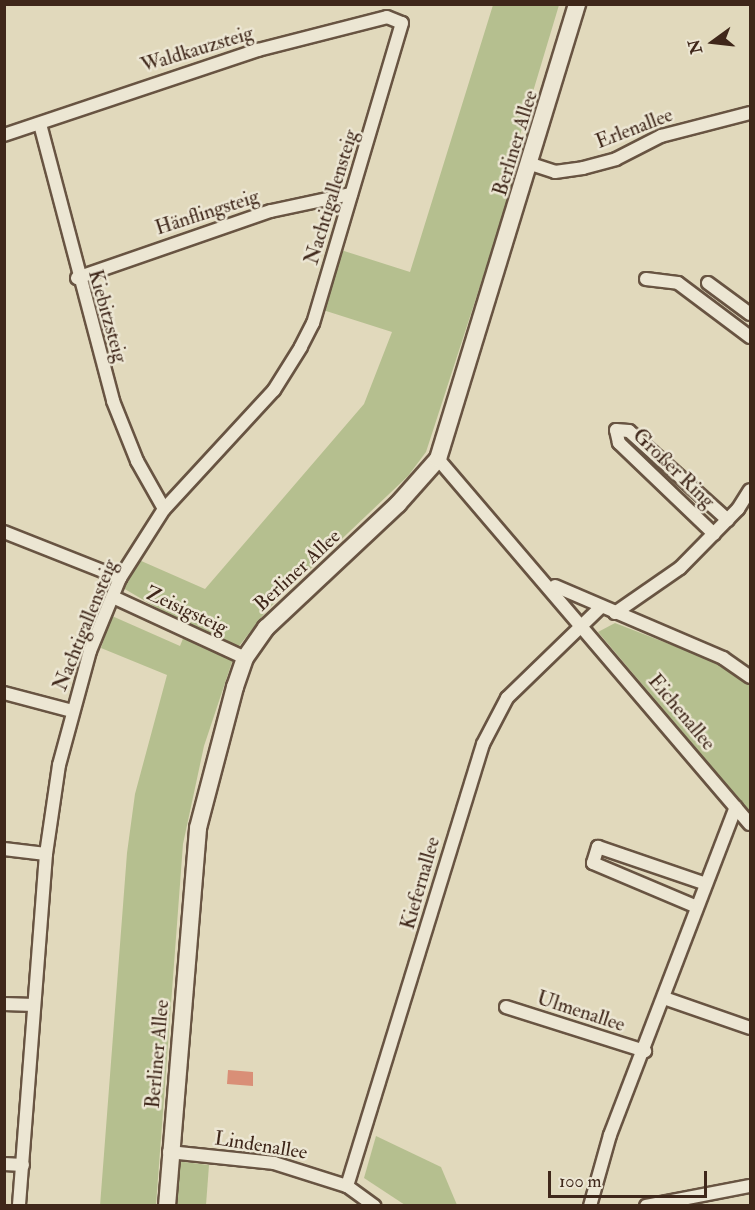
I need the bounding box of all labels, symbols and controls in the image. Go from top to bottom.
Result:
north arrow [683,12,743,72]
street label: Waldkauzsteig [138,21,256,77]
text: N [684,37,707,56]
street label: Berliner Allee [488,87,542,199]
street label: Erlenallee [592,102,676,154]
street label: Nachtigallensteig [299,127,363,267]
street label: Hänflingsteig [152,184,262,240]
street label: Kiebitzsteig [83,267,133,365]
street label: Großer Ring [628,423,720,513]
street label: Berliner Allee [249,524,345,616]
street label: Nachtigallensteig [48,556,122,694]
street label: Zeisigsteig [142,581,232,639]
street label: Eichenallee [643,669,721,755]
street label: Kiefernallee [395,834,445,932]
street label: Ulmenallee [534,986,628,1036]
street label: Berliner Allee [140,999,174,1109]
street label: Lindenallee [213,1126,309,1164]
scale bar [551,1159,710,1197]
text: 100 m [559,1170,602,1193]

